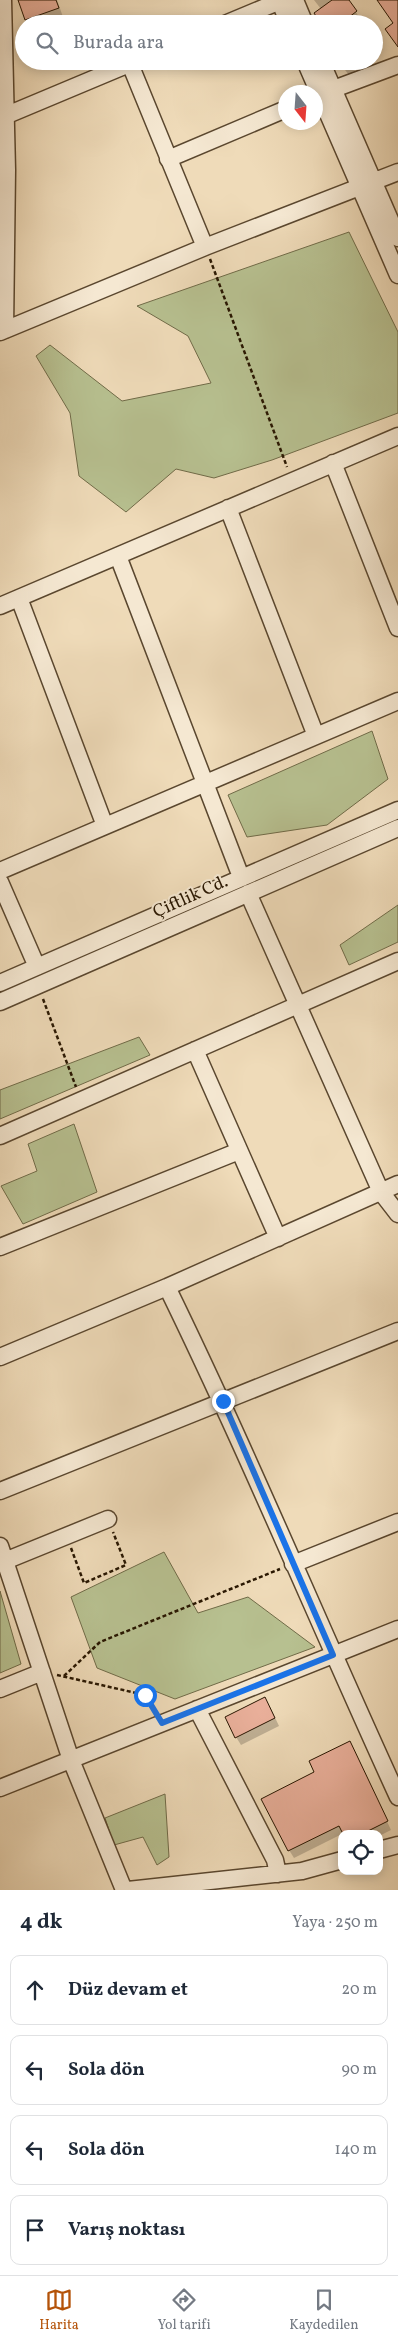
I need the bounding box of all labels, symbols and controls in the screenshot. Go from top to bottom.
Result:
search box [15,15,383,70]
icon: search [33,29,61,57]
text: Burada ara [73,30,164,56]
north arrow [278,85,323,130]
street label: Çiftlik Cd. [149,870,232,925]
route end [212,1390,235,1413]
route start [134,1684,157,1707]
map controls [338,1830,383,1875]
button: locate [338,1830,383,1875]
text: 4 dk [20,1908,62,1937]
text: Yaya · 250 m [292,1912,378,1934]
icon: ahead [21,1976,49,2004]
text: Düz devam et [68,1977,188,2003]
text: 20 m [342,1979,377,2001]
icon: left [21,2056,49,2084]
text: Sola dön [68,2057,145,2083]
text: 90 m [341,2059,377,2081]
icon: left [21,2136,49,2164]
text: Sola dön [68,2137,145,2163]
text: 140 m [335,2139,377,2161]
icon: arrive [21,2216,49,2244]
text: Varış noktası [68,2217,185,2243]
tab: Harita [39,2286,79,2335]
tab: Yol tarifi [158,2286,211,2335]
tab: Kaydedilen [289,2286,359,2335]

